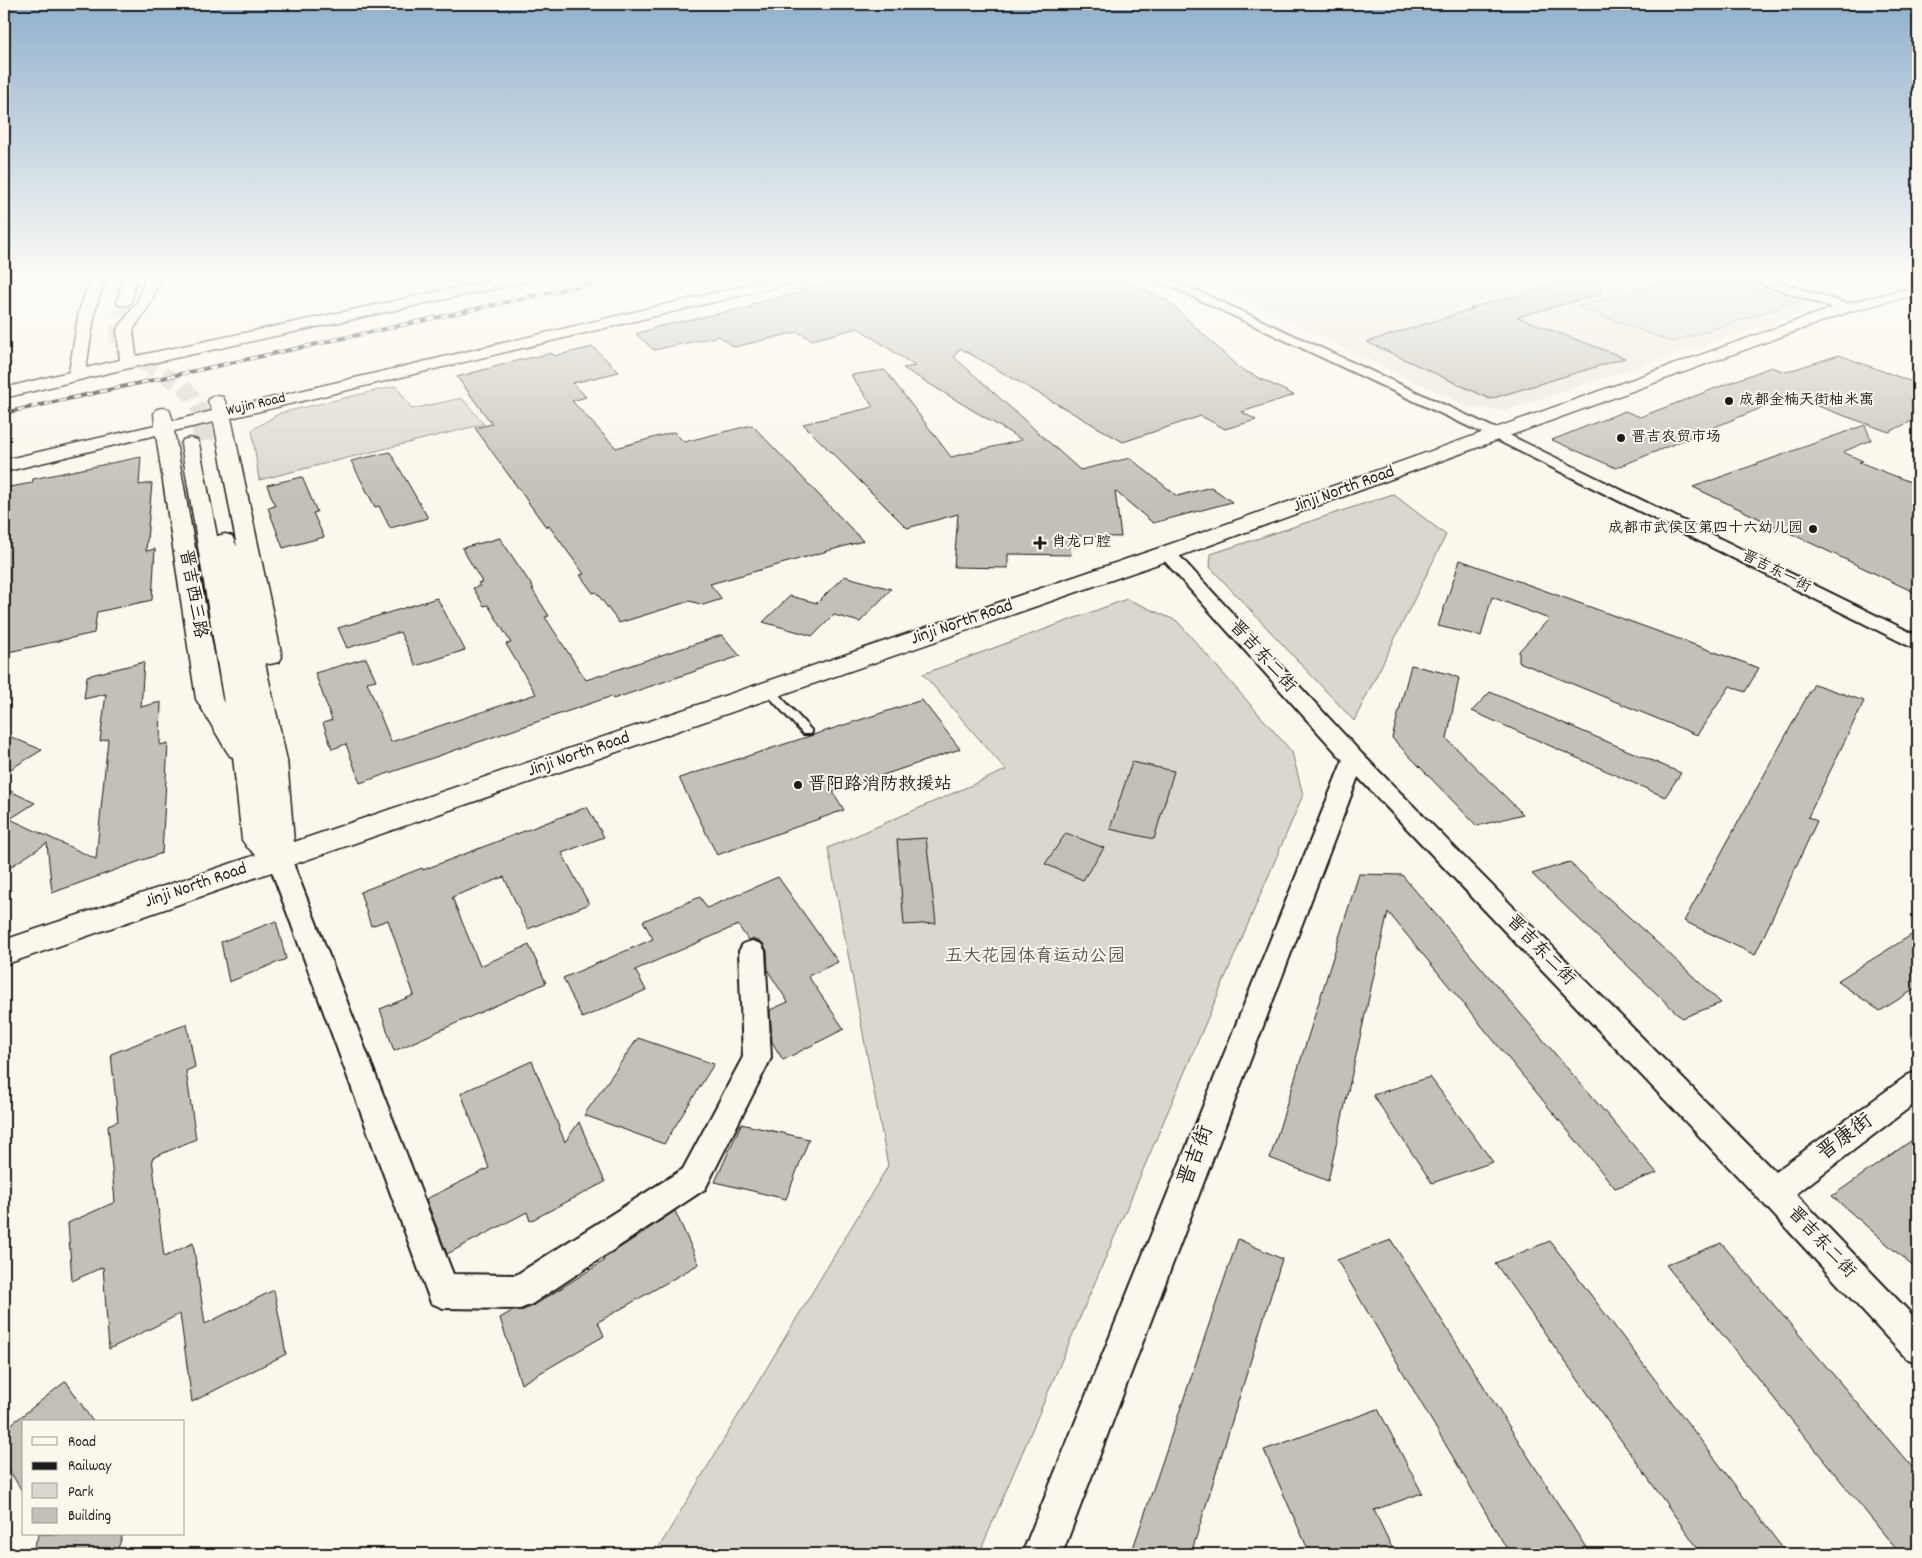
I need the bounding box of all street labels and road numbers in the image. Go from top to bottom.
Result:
street label: Wujin Road [224,388,288,422]
street label: Jinji North Road [1290,460,1398,520]
street label: 晋吉东一街 [1738,545,1814,599]
street label: 晋吉西三路 [172,548,212,640]
street label: Jinji North Road [908,594,1016,652]
street label: 晋吉东二街 [1223,615,1301,699]
street label: Jinji North Road [525,726,633,784]
street label: Jinji North Road [142,857,250,915]
street label: 晋吉东二街 [1500,910,1580,992]
street label: 晋康街 [1812,1107,1880,1169]
street label: 晋吉街 [1172,1121,1222,1191]
street label: 晋吉东二街 [1781,1202,1861,1284]

